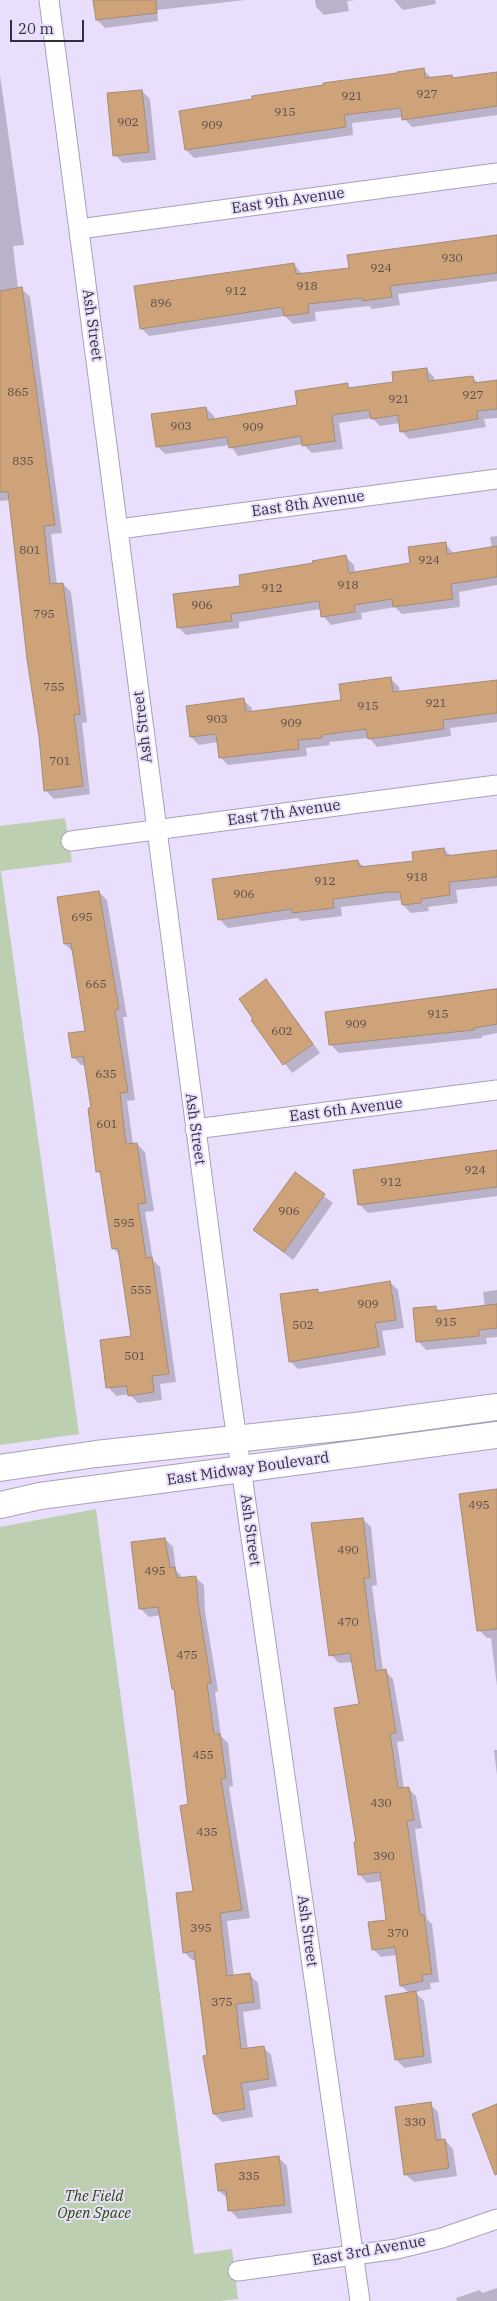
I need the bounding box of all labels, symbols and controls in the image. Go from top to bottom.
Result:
scale bar [12,10,86,42]
text: 20 m [18,19,54,38]
house number: 927 [416,88,438,102]
house number: 921 [341,90,363,104]
house number: 915 [274,106,296,120]
house number: 902 [117,116,139,130]
house number: 909 [201,119,223,133]
street label: East 9th Avenue [230,184,346,218]
house number: 930 [441,252,463,266]
house number: 924 [370,262,392,276]
house number: 918 [296,280,318,294]
house number: 912 [225,285,247,299]
street label: Ash Street [78,288,106,362]
house number: 896 [150,297,172,311]
house number: 865 [7,386,29,400]
house number: 927 [462,389,484,403]
house number: 921 [388,393,410,407]
house number: 903 [170,420,192,434]
house number: 909 [242,421,264,435]
house number: 835 [12,455,34,469]
street label: East 8th Avenue [250,487,366,521]
house number: 801 [19,544,41,558]
house number: 924 [418,554,440,568]
house number: 918 [337,579,359,593]
house number: 912 [261,582,283,596]
house number: 906 [191,599,213,613]
house number: 795 [33,608,55,622]
house number: 755 [43,681,65,695]
street label: Ash Street [130,690,156,764]
house number: 921 [425,697,447,711]
house number: 915 [357,700,379,714]
house number: 903 [206,713,228,727]
house number: 909 [280,717,302,731]
house number: 701 [49,755,71,769]
street label: East 7th Avenue [226,796,342,830]
house number: 918 [406,871,428,885]
house number: 912 [314,875,336,889]
house number: 906 [233,888,255,902]
house number: 695 [71,911,93,925]
house number: 665 [85,978,107,992]
house number: 915 [427,1008,449,1022]
house number: 909 [345,1018,367,1032]
house number: 602 [271,1025,293,1039]
house number: 635 [95,1068,117,1082]
street label: Ash Street [181,1092,209,1166]
street label: East 6th Avenue [288,1094,404,1126]
house number: 601 [96,1118,118,1132]
house number: 924 [464,1164,486,1178]
house number: 912 [380,1176,402,1190]
house number: 906 [278,1205,300,1219]
house number: 595 [113,1217,135,1231]
house number: 555 [130,1284,152,1298]
house number: 909 [357,1298,379,1312]
house number: 915 [435,1316,457,1330]
house number: 502 [292,1319,314,1333]
house number: 501 [124,1350,146,1364]
street label: East Midway Boulevard [166,1449,330,1489]
street label: Ash Street [236,1493,264,1567]
house number: 495 [468,1499,490,1513]
house number: 490 [337,1544,359,1558]
house number: 495 [144,1565,166,1579]
house number: 470 [337,1616,359,1630]
house number: 475 [176,1649,198,1663]
house number: 455 [192,1749,214,1763]
house number: 430 [370,1797,392,1811]
house number: 435 [196,1826,218,1840]
house number: 390 [373,1850,395,1864]
street label: Ash Street [293,1894,321,1968]
house number: 395 [190,1922,212,1936]
house number: 370 [387,1927,409,1941]
house number: 375 [211,1996,233,2010]
house number: 330 [404,2116,426,2130]
house number: 335 [238,2170,260,2184]
park label: The Field Open Space [57,2188,131,2223]
street label: East 3rd Avenue [311,2232,427,2270]

